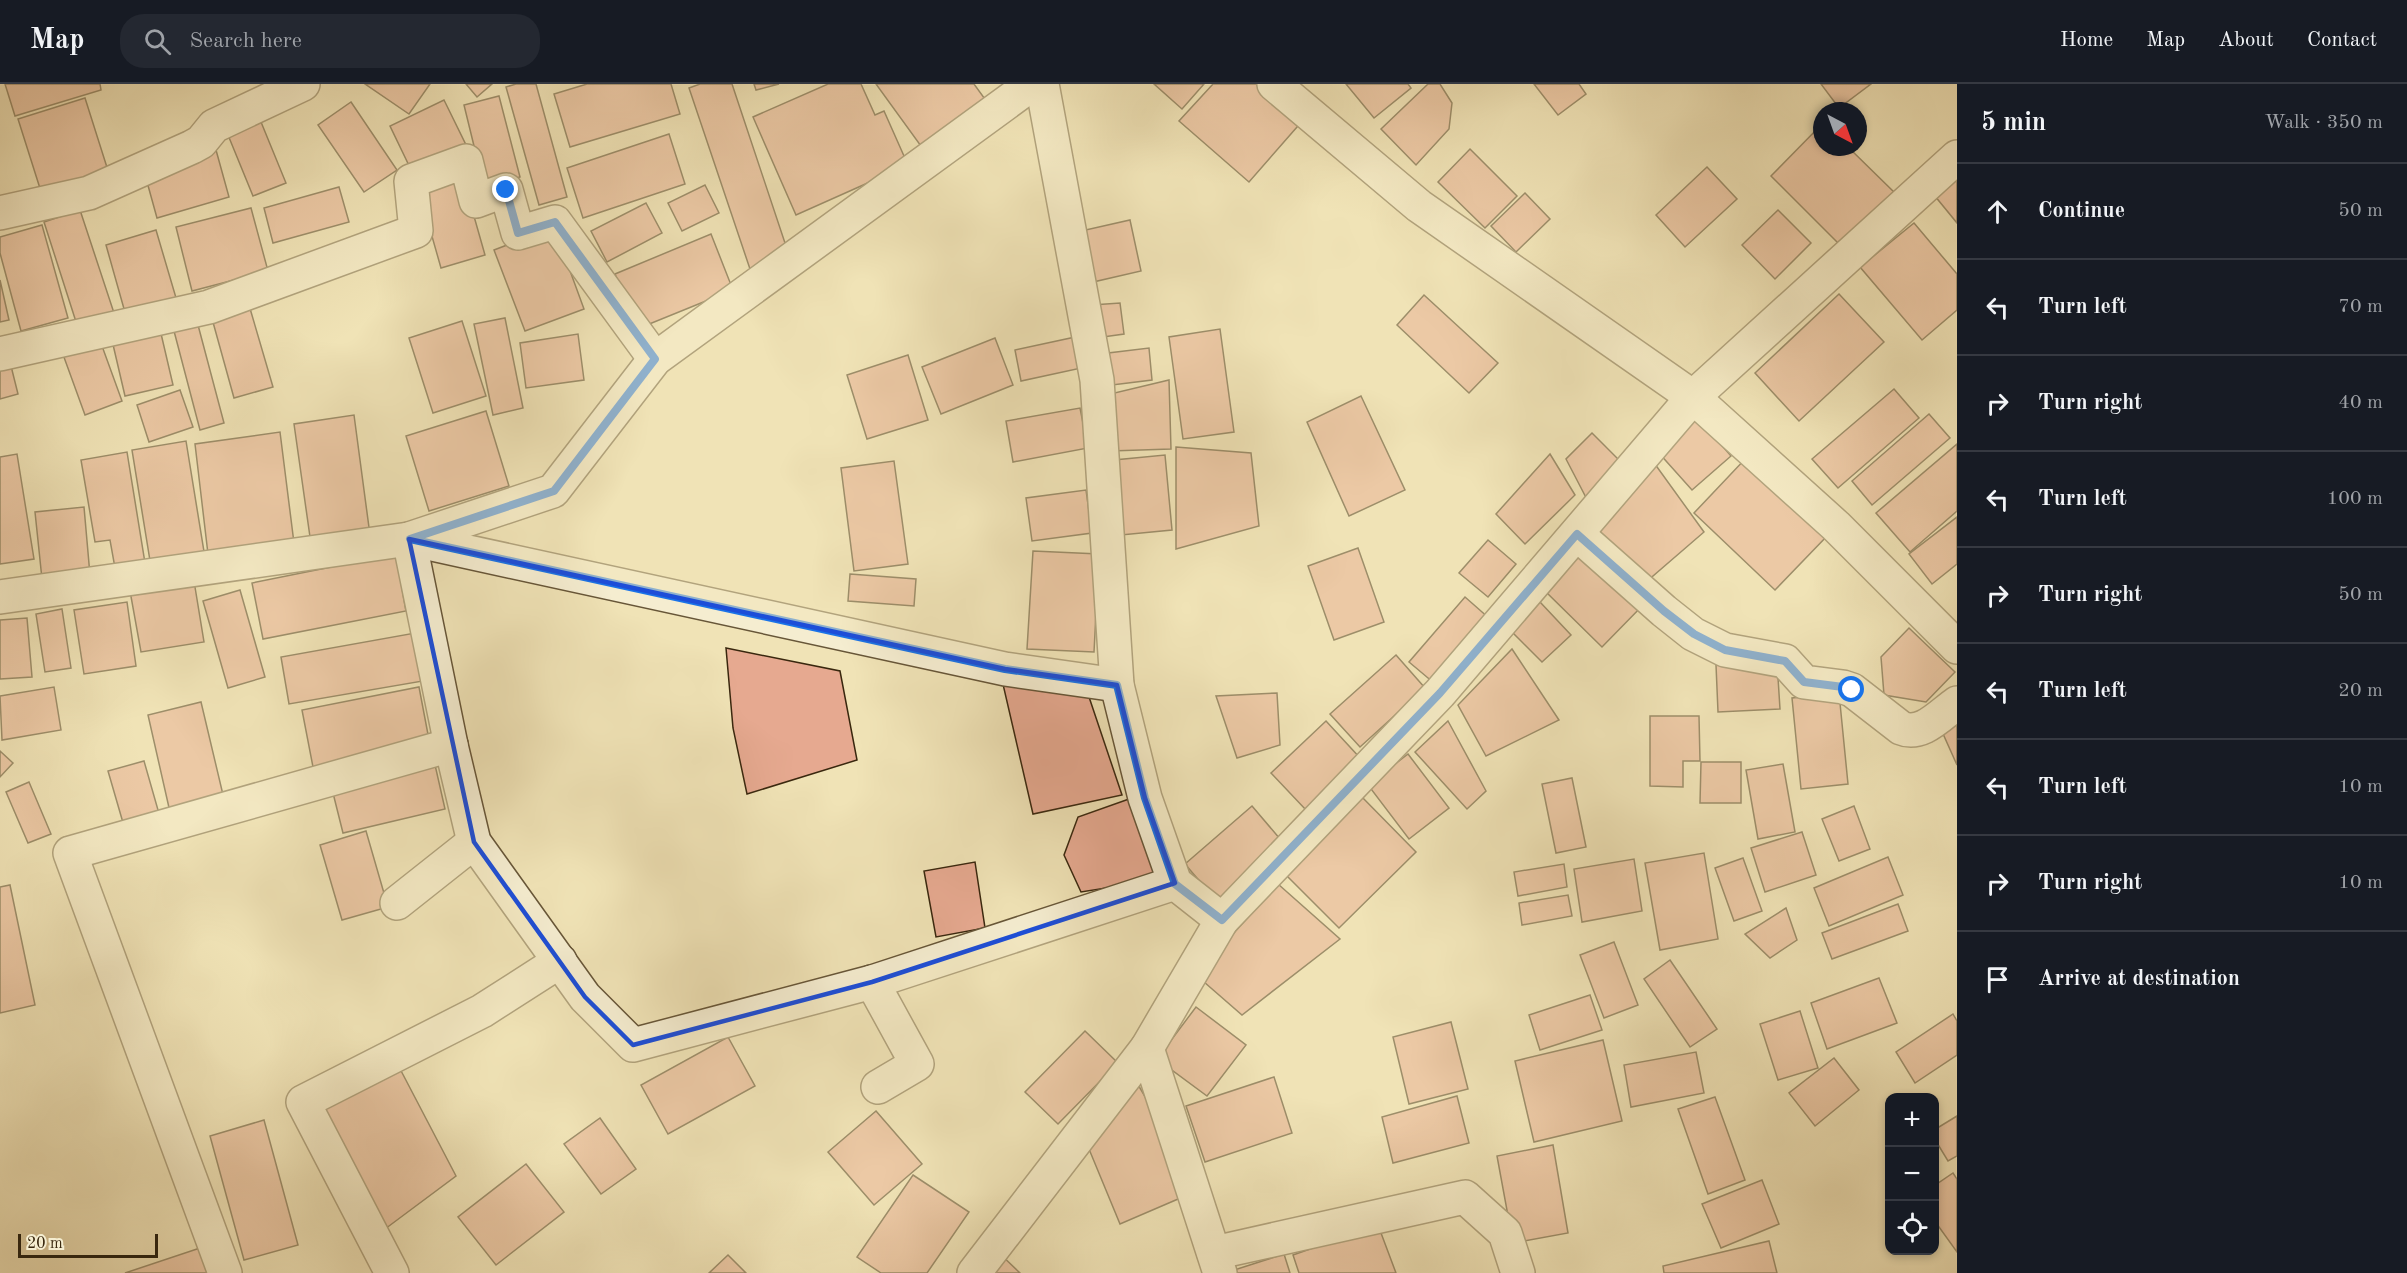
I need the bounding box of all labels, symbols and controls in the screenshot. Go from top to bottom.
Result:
search box [120,14,540,68]
icon: search [141,25,174,58]
text: Map [30,27,84,55]
text: Search here [189,30,302,52]
text: Home [2060,30,2113,51]
text: Map [2146,30,2185,51]
text: About [2218,30,2274,51]
text: Contact [2307,30,2377,51]
north arrow [1813,102,1867,156]
text: 5 min [1981,110,2046,136]
text: Walk · 350 m [2264,113,2383,133]
route end [492,176,518,202]
icon: ahead [1981,195,2014,228]
text: Continue [2038,200,2125,222]
text: 50 m [2338,201,2383,221]
icon: left [1981,291,2014,324]
text: Turn left [2038,296,2127,318]
text: 70 m [2338,297,2383,317]
icon: right [1981,387,2014,420]
text: Turn right [2038,392,2142,414]
text: 40 m [2338,393,2383,413]
icon: left [1981,483,2014,516]
text: Turn left [2038,488,2127,510]
text: 100 m [2327,489,2383,509]
icon: right [1981,579,2014,612]
text: Turn right [2038,584,2142,606]
text: 50 m [2338,585,2383,605]
icon: left [1981,675,2014,708]
route start [1838,676,1864,702]
text: Turn left [2038,680,2127,702]
text: 20 m [2338,681,2383,701]
icon: left [1981,771,2014,804]
text: Turn left [2038,776,2127,798]
text: 10 m [2338,777,2383,797]
icon: right [1981,867,2014,900]
text: Turn right [2038,872,2142,894]
text: 10 m [2338,873,2383,893]
icon: arrive [1981,963,2014,996]
text: Arrive at destination [2038,968,2240,990]
map controls [1885,1093,1939,1255]
button: + [1885,1093,1939,1147]
button: − [1885,1147,1939,1201]
button: locate [1885,1201,1939,1255]
scale bar [18,1231,158,1258]
text: 20 m [27,1236,63,1252]

